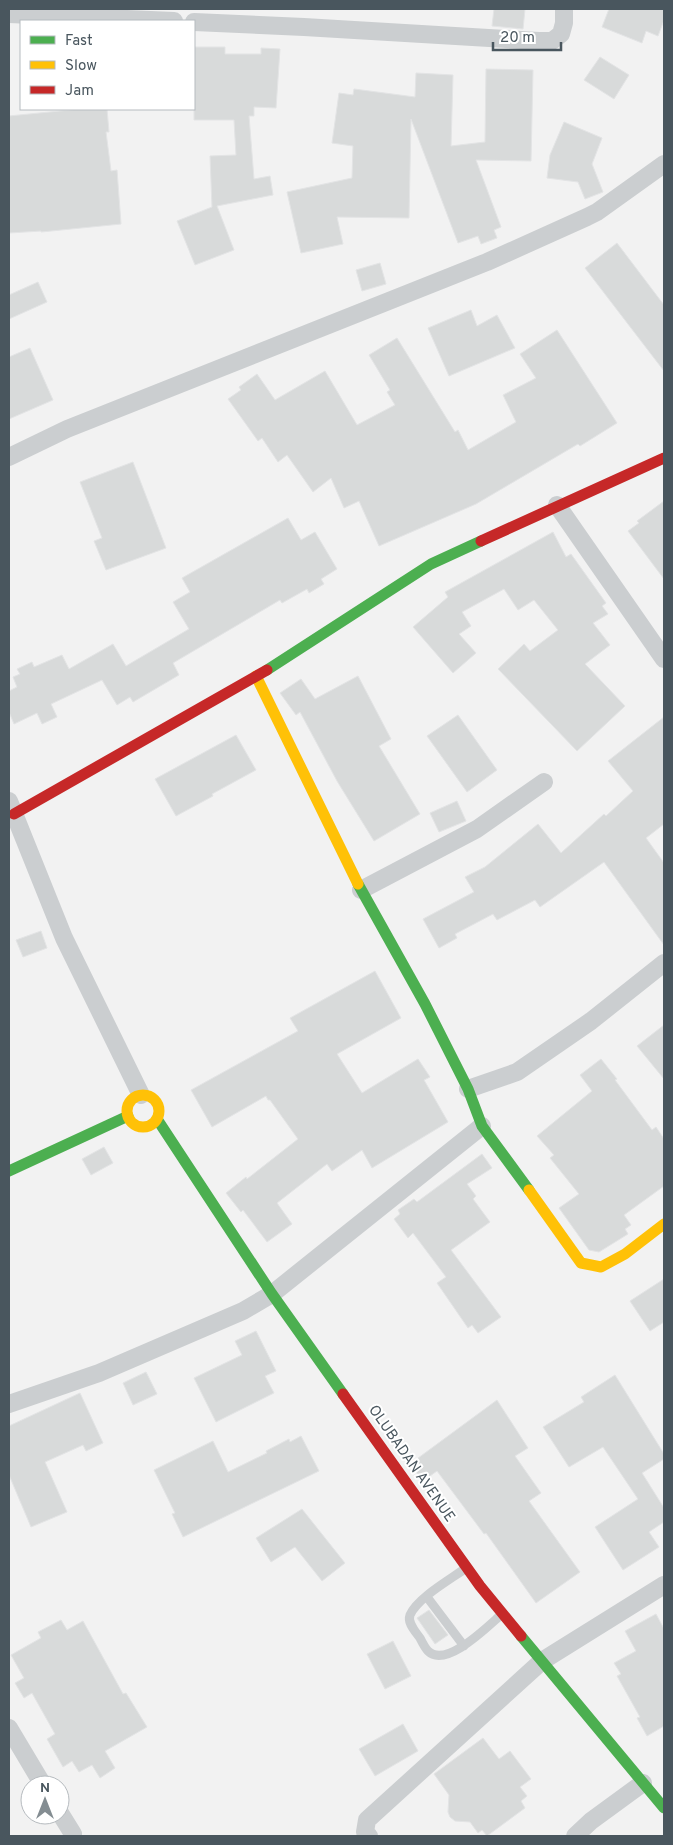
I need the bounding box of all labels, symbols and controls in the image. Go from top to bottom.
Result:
legend [20,20,195,110]
scale bar [493,20,560,52]
text: 20 m [500,29,535,48]
text: Fast [65,32,93,51]
text: Slow [65,57,97,76]
text: Jam [65,82,94,101]
street label: OLUBADAN AVENUE [363,1402,459,1526]
north arrow [20,1775,70,1825]
text: N [40,1780,50,1797]

